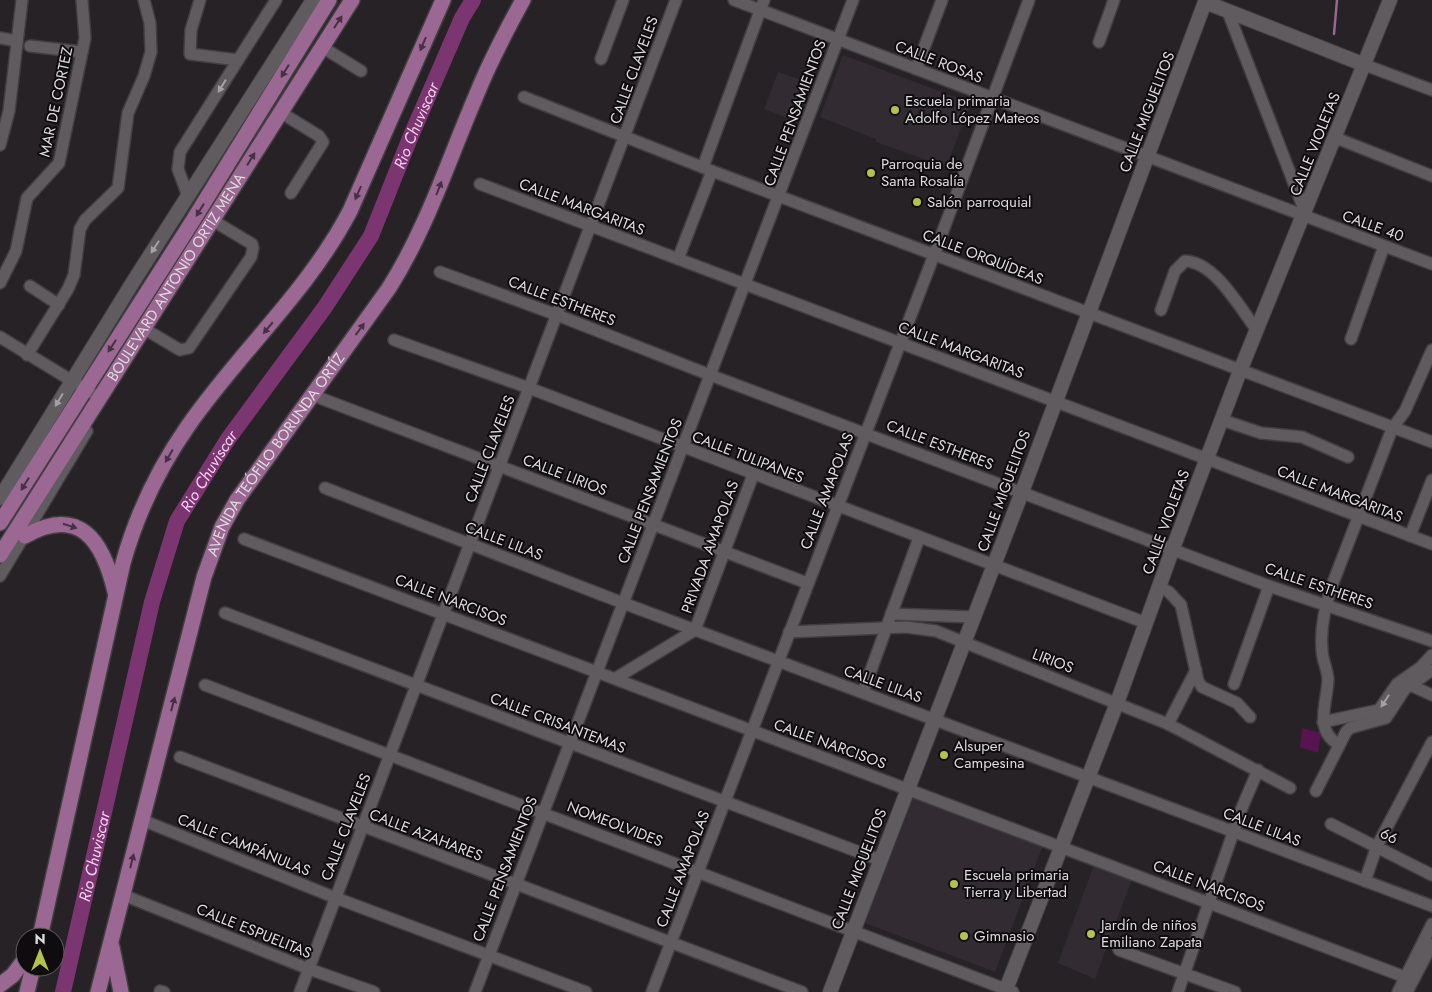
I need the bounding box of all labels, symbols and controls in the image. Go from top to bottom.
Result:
street label: CALLE CLAVELES [604,13,664,127]
one-way arrow [333,15,343,28]
street label: CALLE ROSAS [892,35,986,89]
one-way arrow [419,37,427,51]
street label: CALLE PENSAMIENTOS [758,37,832,189]
street label: MAR DE CORTEZ [34,45,78,159]
street label: CALLE MIGUELITOS [1114,48,1180,176]
one-way arrow [280,65,289,78]
water label: Rio Chuviscar [388,77,445,172]
one-way arrow [217,79,227,92]
street label: CALLE VIOLETAS [1284,89,1346,199]
place label: Escuela primaria Adolfo López Mateos [905,90,1039,129]
marker: Escuela primaria Adolfo López Mateos [889,104,901,116]
one-way arrow [246,152,256,165]
place label: Parroquia de Santa Rosalía [881,153,964,192]
marker: Parroquia de Santa Rosalía [865,167,877,179]
street label: BOULEVARD ANTONIO ORTIZ MENA [102,169,251,386]
street label: CALLE MARGARITAS [516,173,648,241]
one-way arrow [435,180,443,195]
one-way arrow [354,186,362,200]
place label: Salón parroquial [927,191,1031,213]
marker: Salón parroquial [911,196,923,208]
one-way arrow [195,203,204,216]
street label: CALLE 40 [1339,205,1407,247]
street label: CALLE ORQUÍDEAS [919,224,1047,290]
one-way arrow [150,241,160,254]
street label: CALLE ESTHERES [505,270,619,332]
street label: CALLE MARGARITAS [895,316,1027,384]
one-way arrow [263,321,274,334]
one-way arrow [355,322,365,336]
one-way arrow [107,340,116,353]
street label: AVENIDA TEÓFILO BORUNDA ORTÍZ [201,348,350,559]
street label: CALLE CLAVELES [459,392,521,506]
one-way arrow [55,394,64,407]
street label: CALLE ESTHERES [883,414,997,476]
street label: CALLE PENSAMIENTOS [612,415,688,567]
water label: Rio Chuviscar [175,424,244,516]
street label: CALLE TULIPANES [689,426,807,488]
street label: CALLE MIGUELITOS [972,427,1036,555]
street label: CALLE AMAPOLAS [795,429,859,553]
one-way arrow [164,449,173,462]
street label: CALLE LIRIOS [520,449,610,501]
street label: CALLE MARGARITAS [1274,460,1406,528]
street label: CALLE VIOLETAS [1137,466,1195,578]
one-way arrow [20,477,30,490]
street label: PRIVADA AMAPOLAS [676,477,744,617]
street label: CALLE LILAS [462,516,546,566]
one-way arrow [63,522,78,530]
street label: CALLE ESTHERES [1262,557,1376,615]
street label: CALLE NARCISOS [392,569,510,631]
street label: LIRIOS [1029,643,1077,679]
street label: CALLE LILAS [841,660,925,708]
street label: CALLE CRISANTEMAS [487,687,629,759]
one-way arrow [1380,694,1390,708]
one-way arrow [169,696,177,711]
street label: CALLE NARCISOS [771,713,889,775]
place label: Alsuper Campesina [954,735,1025,774]
marker: Alsuper Campesina [938,749,950,761]
street label: CALLE CLAVELES [315,770,377,884]
street label: CALLE PENSAMIENTOS [467,793,543,945]
street label: NOMEOLVIDES [564,796,666,852]
street label: CALLE LILAS [1220,802,1304,852]
street label: CALLE AZAHARES [366,803,486,867]
street label: CALLE MIGUELITOS [826,805,892,933]
street label: CALLE AMAPOLAS [651,807,715,931]
water label: Rio Chuviscar [73,808,116,904]
street label: CALLE CAMPÁNULAS [174,808,314,882]
street label: 66 [1376,822,1402,850]
one-way arrow [128,854,136,869]
street label: CALLE NARCISOS [1150,855,1268,917]
place label: Escuela primaria Tierra y Libertad [964,864,1069,903]
marker: Escuela primaria Tierra y Libertad [948,878,960,890]
street label: CALLE ESPUELITAS [193,898,315,964]
place label: Jardín de niños Emiliano Zapata [1099,914,1202,953]
place label: Gimnasio [974,925,1034,947]
north arrow [15,927,65,977]
marker: Jardín de niños Emiliano Zapata [1085,928,1097,940]
text: N [34,929,46,949]
marker: Gimnasio [958,930,970,942]

